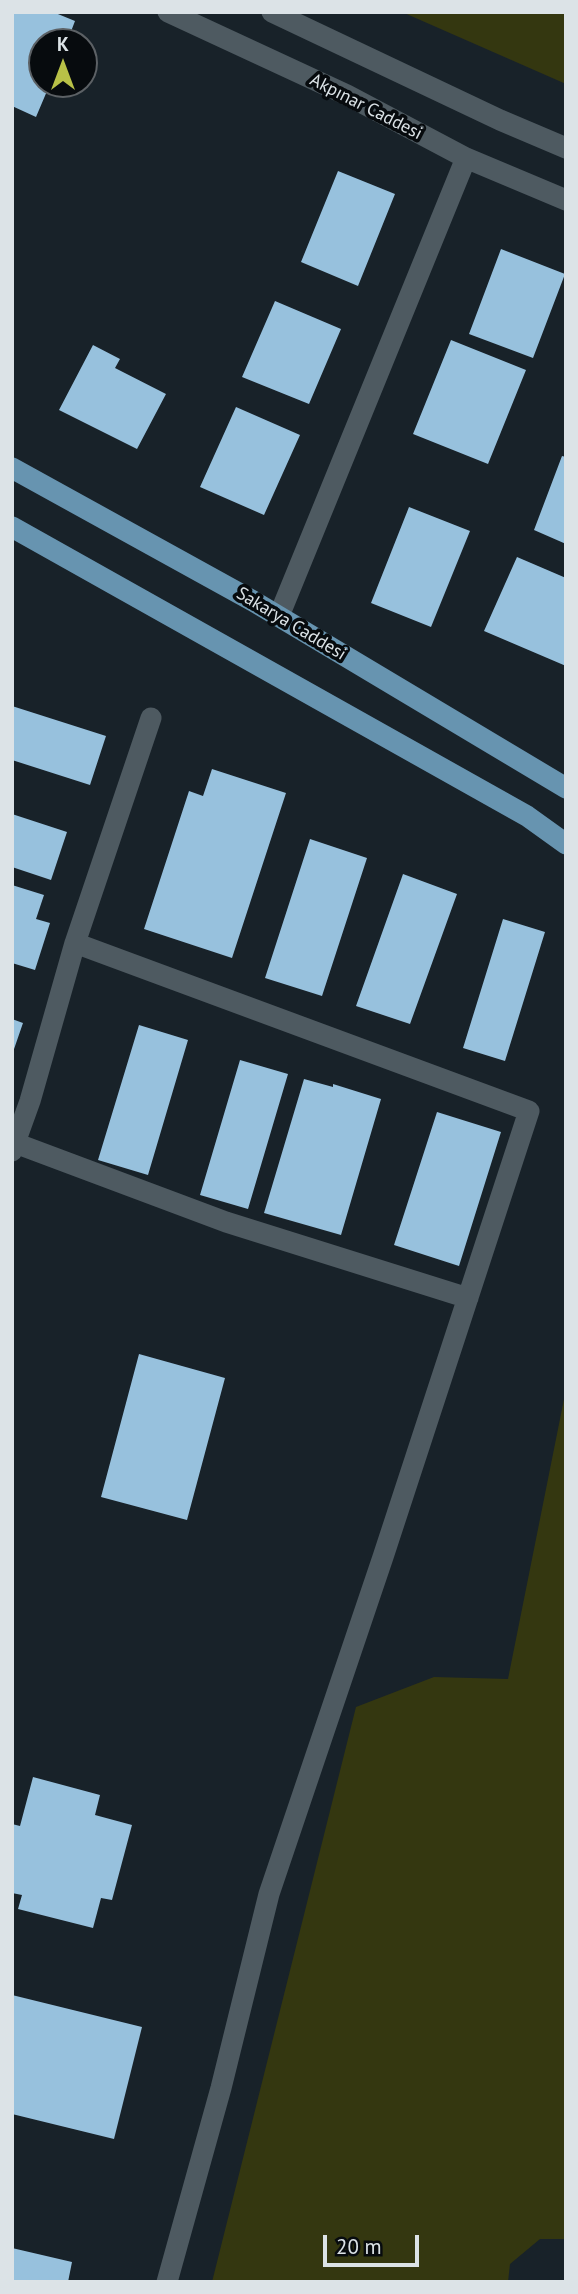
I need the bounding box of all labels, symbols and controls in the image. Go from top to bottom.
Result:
north arrow [28,28,98,98]
text: K [57,32,69,56]
street label: Akpınar Caddesi [306,69,426,145]
street label: Sakarya Caddesi [232,583,350,665]
scale bar [326,2220,422,2264]
text: 20 m [336,2233,382,2260]

